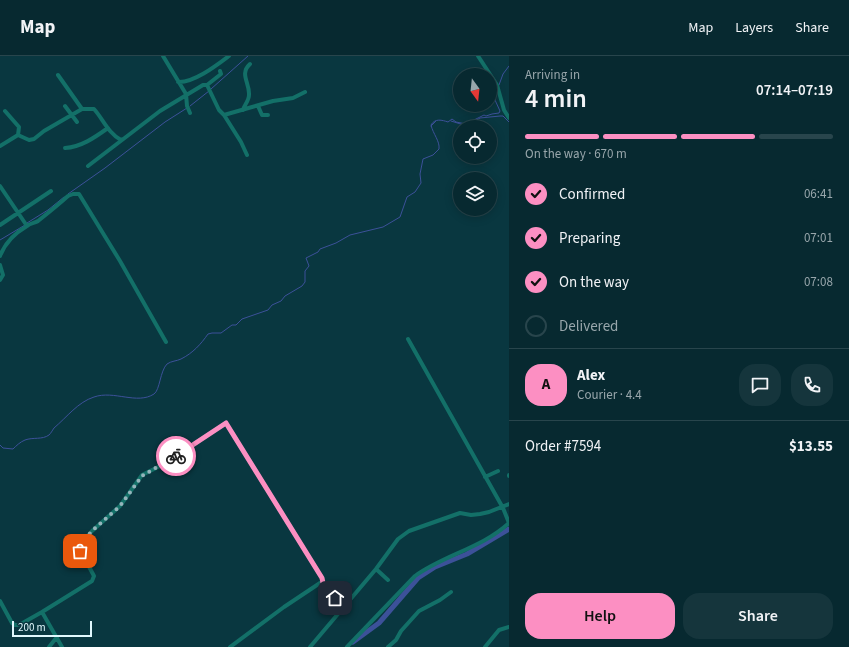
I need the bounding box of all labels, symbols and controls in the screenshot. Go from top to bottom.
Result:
text: Map [20,14,55,41]
text: Map [688,18,713,38]
text: Layers [735,18,773,38]
text: Share [795,18,829,38]
text: Arriving in [525,66,580,84]
north arrow [453,68,497,112]
map controls [453,68,497,216]
text: 4 min [525,80,587,117]
text: 07:14–07:19 [756,80,833,101]
button: locate [453,120,497,164]
text: On the way · 670 m [525,145,627,163]
button: layers [453,172,497,216]
icon: check [525,183,547,205]
text: Confirmed [559,184,625,205]
text: 06:41 [804,185,833,203]
icon: check [525,227,547,249]
text: Preparing [559,228,620,249]
text: 07:01 [804,229,833,247]
icon: check [525,271,547,293]
text: On the way [559,272,629,293]
text: 07:08 [804,273,833,291]
text: Delivered [559,316,618,337]
button: chat [739,364,781,406]
button: phone [791,364,833,406]
text: Alex [577,365,605,386]
text: A [542,374,550,395]
text: Courier · 4.4 [577,386,642,404]
courier [156,436,196,476]
text: Order #7594 [525,436,601,457]
text: $13.55 [789,436,833,457]
icon: bike [165,445,187,467]
pin [63,534,97,568]
icon: bag [69,540,91,562]
pin [318,581,352,615]
icon: home [324,587,346,609]
button: Help [525,593,675,639]
button: Share [683,593,833,639]
scale bar [12,619,92,638]
text: 200 m [18,620,46,635]

